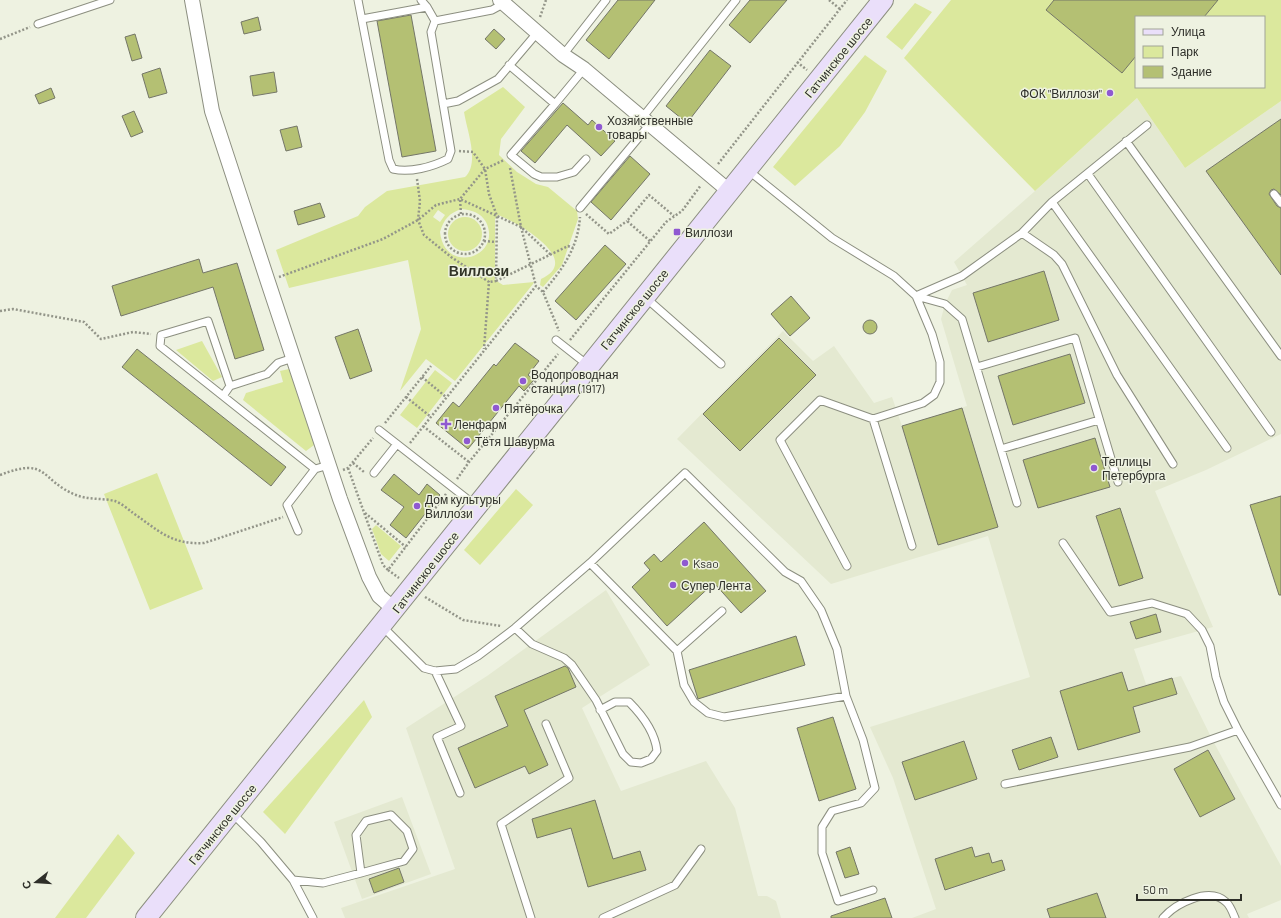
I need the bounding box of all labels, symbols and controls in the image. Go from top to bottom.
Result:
street label: Гатчинское шоссе [801,14,875,100]
legend [1135,16,1265,88]
text: Улица [1171,24,1205,39]
text: Парк [1171,44,1199,59]
text: Здание [1171,64,1212,79]
place label: ФОК "Виллози" [1020,86,1102,100]
marker: ФОК "Виллози" [1105,88,1115,98]
place label: Хозяйственные товары [607,113,693,142]
marker: Хозяйственные товары [594,122,604,132]
place label: Виллози [685,225,733,239]
marker: Виллози [672,227,682,237]
district label: Виллози [449,262,509,279]
street label: Гатчинское шоссе [597,266,671,352]
place label: Водопроводная станция (1917) [531,367,618,396]
marker: Водопроводная станция (1917) [518,376,528,386]
place label: Пятёрочка [504,401,563,416]
marker: Пятёрочка [491,403,501,413]
place label: Ленфарм [454,417,507,432]
marker: Ленфарм [441,419,451,429]
place label: Тётя Шавурма [475,434,555,449]
marker: Тётя Шавурма [462,436,472,446]
place label: Теплицы Петербурга [1102,454,1166,483]
marker: Теплицы Петербурга [1089,463,1099,473]
place label: Дом культуры Виллози [425,492,501,520]
marker: Дом культуры Виллози [412,501,422,511]
street label: Гатчинское шоссе [389,528,461,615]
place label: Ksao [693,556,719,570]
marker: Ksao [680,558,690,568]
place label: Супер Лента [681,578,751,593]
marker: Супер Лента [668,580,678,590]
street label: Гатчинское шоссе [185,781,259,867]
north arrow [16,862,56,902]
scale bar [1137,876,1241,902]
text: С [19,879,33,891]
text: 50 m [1143,882,1168,896]

